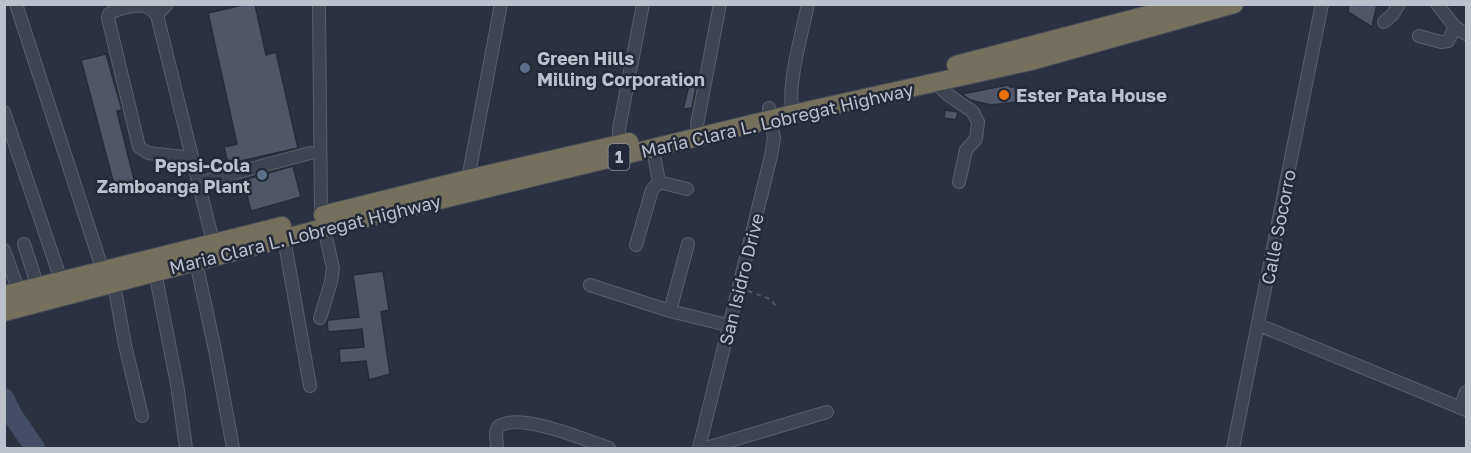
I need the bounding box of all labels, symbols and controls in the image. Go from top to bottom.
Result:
place label: Green Hills Milling Corporation [537,47,705,90]
marker: Green Hills Milling Corporation [518,61,532,75]
street label: Maria Clara L. Lobregat Highway [639,78,915,162]
place label: Ester Pata House [1016,84,1167,106]
marker: Ester Pata House [997,88,1011,102]
road number: 1 [608,144,630,170]
place label: Pepsi-Cola Zamboanga Plant [97,154,250,197]
marker: Pepsi-Cola Zamboanga Plant [255,168,269,182]
street label: Calle Socorro [1256,168,1300,286]
street label: Maria Clara L. Lobregat Highway [167,190,443,278]
street label: San Isidro Drive [714,211,768,347]

